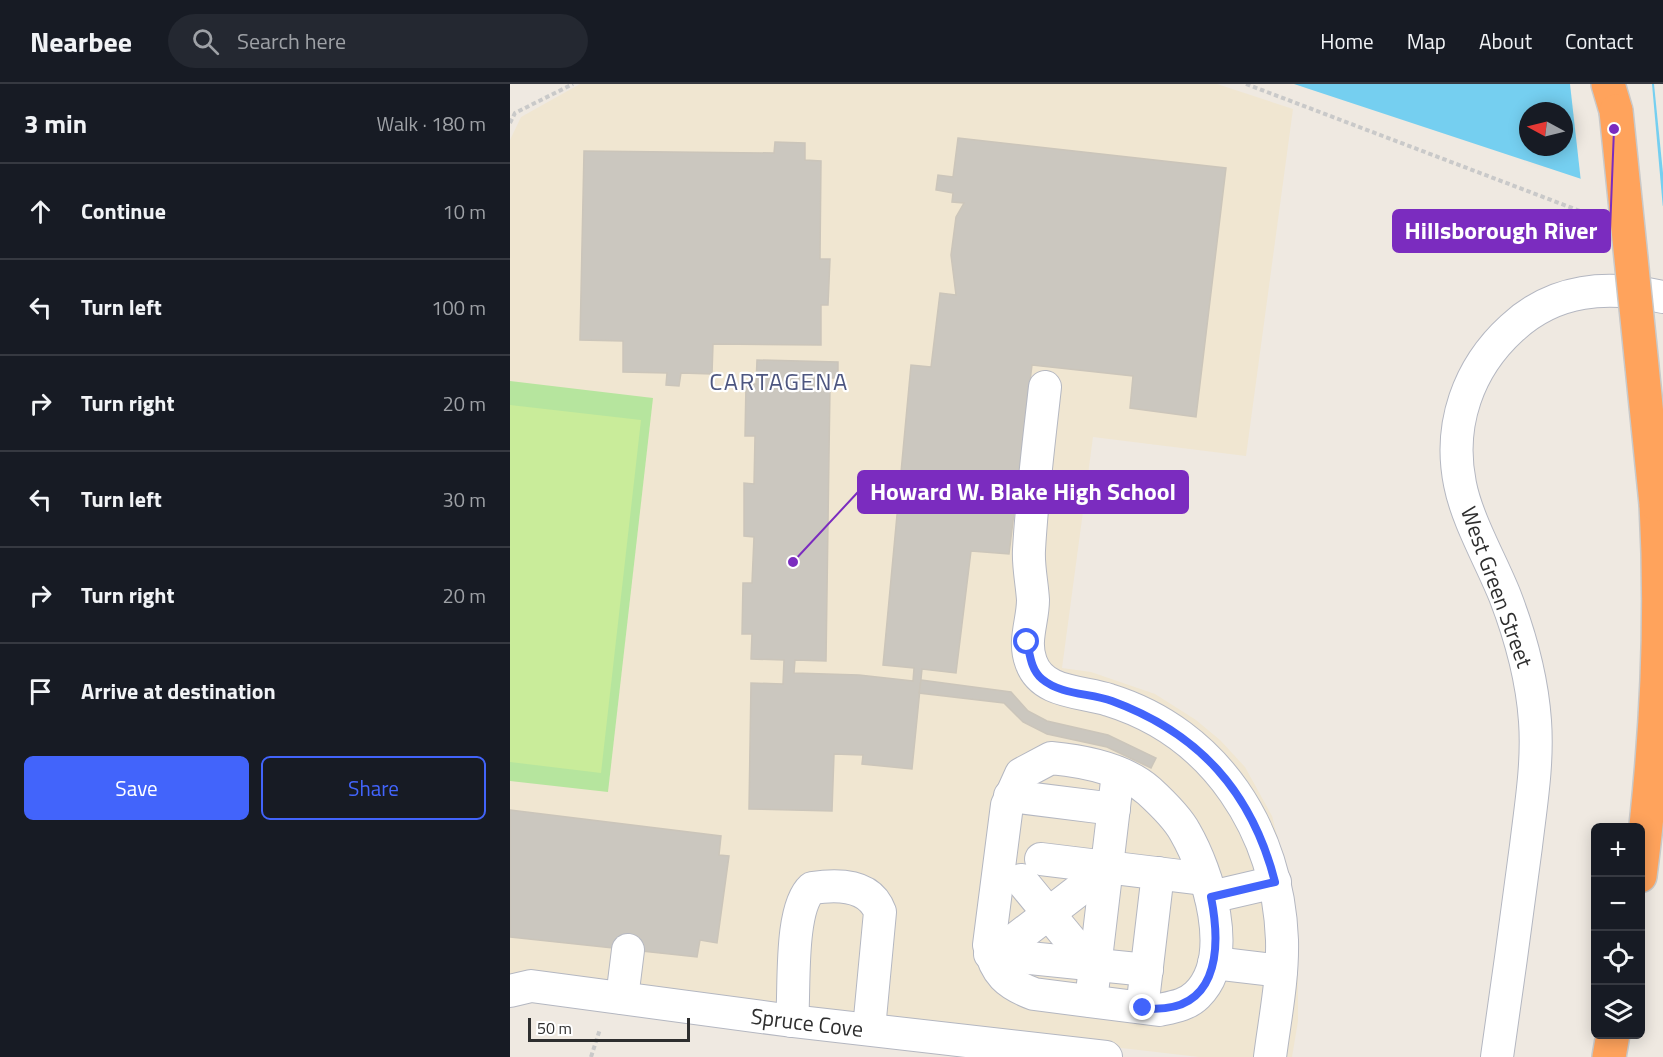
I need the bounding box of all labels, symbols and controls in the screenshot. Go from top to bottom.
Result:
search box [168,14,588,68]
text: Nearbee [30,20,132,63]
text: Search here [237,24,346,58]
icon: search [189,25,222,58]
text: Home [1320,25,1374,57]
text: Map [1407,25,1446,57]
text: About [1479,25,1532,57]
text: Contact [1565,25,1633,57]
north arrow [1519,102,1573,156]
text: 3 min [24,104,87,143]
text: Walk · 180 m [377,108,486,139]
text: Continue [81,194,166,228]
icon: ahead [24,195,57,228]
text: 10 m [442,196,486,227]
callout: Hillsborough River [1393,210,1610,252]
text: Hillsborough River [1405,212,1598,248]
text: Turn left [81,290,162,324]
icon: left [24,291,57,324]
text: 100 m [431,292,486,323]
district label: CARTAGENA [709,363,849,399]
text: Turn right [81,386,175,420]
icon: right [24,387,57,420]
text: 20 m [442,388,486,419]
callout: Howard W. Blake High School [858,471,1188,513]
text: Howard W. Blake High School [870,473,1176,509]
text: Turn left [81,482,162,516]
icon: left [24,483,57,516]
text: 30 m [442,484,486,515]
street label: West Green Street [1452,502,1542,673]
text: Turn right [81,578,175,612]
icon: right [24,579,57,612]
text: 20 m [442,580,486,611]
route start [1013,628,1039,654]
text: Arrive at destination [81,674,276,708]
icon: arrive [24,675,57,708]
button: Save [24,756,249,820]
button: Share [261,756,486,820]
map controls [1591,823,1645,1039]
button: + [1591,823,1645,877]
button: − [1591,877,1645,931]
button: locate [1591,931,1645,985]
button: layers [1591,985,1645,1039]
route end [1129,994,1155,1020]
street label: Spruce Cove [749,999,865,1046]
scale bar [528,1015,690,1042]
text: 50 m [537,1016,572,1040]

